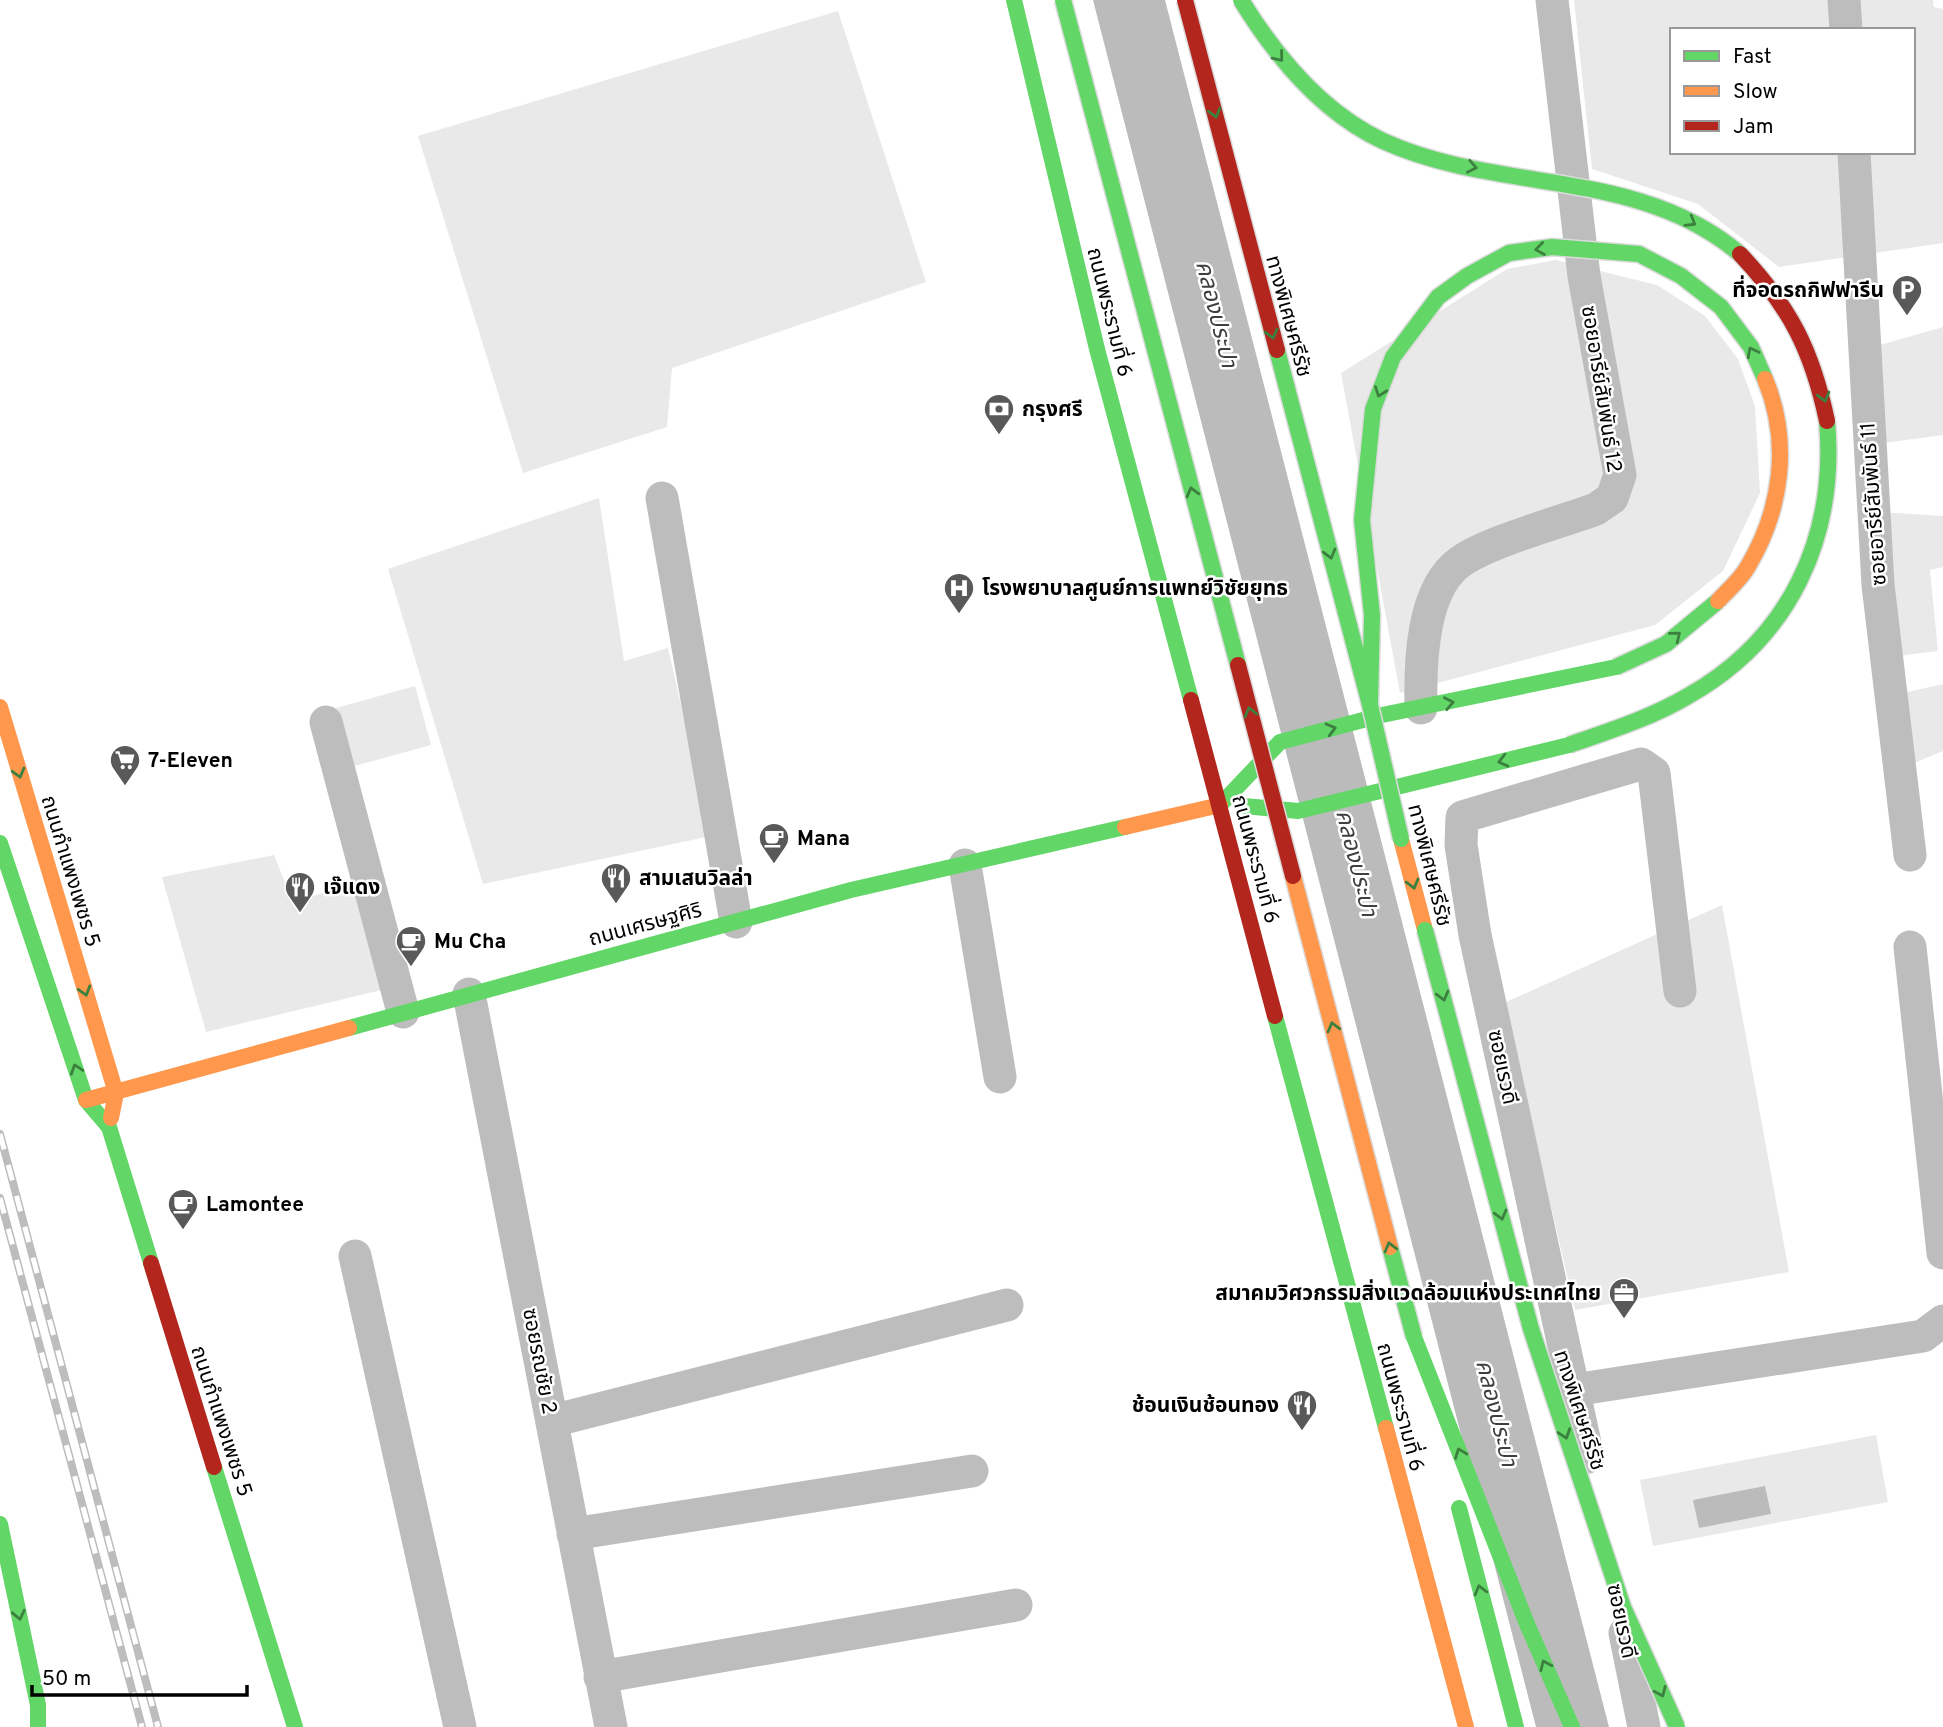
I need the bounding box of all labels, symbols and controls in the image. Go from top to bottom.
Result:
legend [1670,28,1915,154]
text: Fast [1733,44,1772,71]
one-way arrow [1271,48,1283,61]
text: Slow [1733,79,1778,106]
one-way arrow [1207,107,1221,119]
text: Jam [1733,114,1774,141]
one-way arrow [1466,159,1478,174]
one-way arrow [1683,214,1696,227]
one-way arrow [1535,241,1546,256]
street label: ถนนพระรามที่ 6 [1079,244,1141,380]
street label: ทางพิเศษศรีรัช [1258,253,1317,380]
water label: คลองประปา [1187,258,1242,373]
parking icon: ที่จอดรถกิฟฟารีน [1890,273,1924,317]
place label: ที่จอดรถกิฟฟารีน [1732,275,1884,305]
street label: ซอยอารีย์สัมพันธ์ 12 [1574,304,1627,475]
one-way arrow [1264,327,1278,339]
one-way arrow [1747,347,1761,359]
one-way arrow [1374,385,1388,397]
one-way arrow [1816,391,1830,403]
bank icon: กรุงศรี [982,392,1016,436]
place label: กรุงศรี [1022,397,1083,424]
street label: ซอยอารีย์สัมพันธ์ 11 [1855,421,1894,587]
one-way arrow [1186,486,1200,498]
one-way arrow [1322,547,1336,559]
hospital icon: โรงพยาบาลศูนย์การแพทย์วิชัยยุทธ [942,571,976,615]
place label: โรงพยาบาลศูนย์การแพทย์วิชัยยุทธ [982,576,1288,603]
one-way arrow [1669,631,1681,644]
one-way arrow [1443,696,1455,711]
one-way arrow [1244,706,1258,718]
one-way arrow [1325,723,1337,737]
supermarket icon: 7-Eleven [108,743,142,787]
place label: 7-Eleven [148,748,233,775]
one-way arrow [1497,753,1509,767]
one-way arrow [11,767,26,779]
street label: ถนนพระรามที่ 6 [1224,791,1288,927]
street label: ถนนกำแพงเพชร 5 [34,792,105,951]
street label: ทางพิเศษศรีรัช [1400,801,1457,929]
water label: คลองประปา [1327,807,1382,922]
cafe icon: Mana [757,821,791,865]
place label: Mana [797,826,850,853]
restaurant icon: สามเสนวิลล่า [599,861,633,905]
place label: สามเสนวิลล่า [639,866,753,893]
restaurant icon: เจ๊แดง [283,870,317,914]
place label: เจ๊แดง [323,875,380,902]
one-way arrow [1405,878,1419,890]
street label: ถนนเศรษฐศิริ [586,897,705,954]
cafe icon: Mu Cha [394,924,428,968]
place label: Mu Cha [434,929,506,956]
one-way arrow [77,984,92,996]
one-way arrow [1434,989,1449,1001]
one-way arrow [1327,1021,1341,1033]
street label: ซอยเรวดี [1480,1027,1523,1107]
one-way arrow [70,1064,84,1076]
cafe icon: Lamontee [166,1187,200,1231]
place label: Lamontee [206,1192,304,1219]
one-way arrow [1493,1209,1507,1221]
one-way arrow [1384,1241,1399,1253]
office icon: สมาคมวิศวกรรมสิ่งแวดล้อมแห่งประเทศไทย [1607,1276,1641,1320]
place label: สมาคมวิศวกรรมสิ่งแวดล้อมแห่งประเทศไทย [1215,1279,1601,1308]
street label: ซอยรณชัย 2 [515,1306,562,1417]
street label: ถนนพระรามที่ 6 [1369,1339,1433,1475]
street label: ถนนกำแพงเพชร 5 [183,1343,258,1500]
street label: ทางพิเศษศรีรัช [1546,1347,1611,1474]
water label: คลองประปา [1467,1357,1522,1472]
restaurant icon: ช้อนเงินช้อนทอง [1285,1388,1319,1432]
place label: ช้อนเงินช้อนทอง [1132,1393,1279,1420]
one-way arrow [1557,1427,1572,1439]
one-way arrow [1454,1448,1468,1460]
street label: ซอยเรวดี [1599,1581,1642,1661]
one-way arrow [1474,1584,1488,1596]
one-way arrow [11,1609,26,1621]
scale bar [32,1654,247,1698]
one-way arrow [1539,1659,1553,1672]
text: 50 m [42,1666,91,1693]
one-way arrow [1653,1685,1667,1698]

